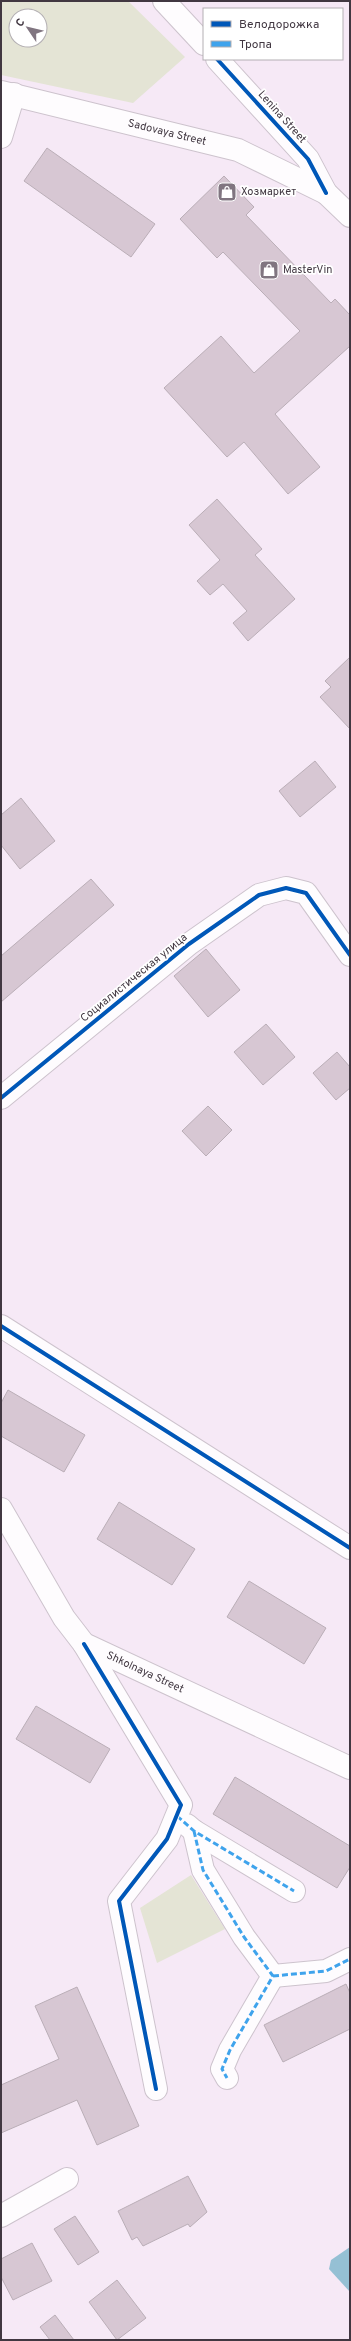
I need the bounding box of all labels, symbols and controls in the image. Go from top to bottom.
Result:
north arrow [8,8,48,48]
legend [203,8,343,60]
text: С [13,16,28,30]
text: Велодорожка [239,17,319,33]
text: Тропа [239,37,272,53]
street label: Lenina Street [255,88,309,146]
street label: Sadovaya Street [126,116,208,149]
shop icon: Хозмаркет [216,181,238,203]
place label: Хозмаркет [241,185,296,199]
shop icon: MasterVin [258,259,280,281]
place label: MasterVin [283,263,332,277]
street label: Социалистическая улица [78,930,190,1025]
street label: Shkolnaya Street [104,1648,186,1696]

